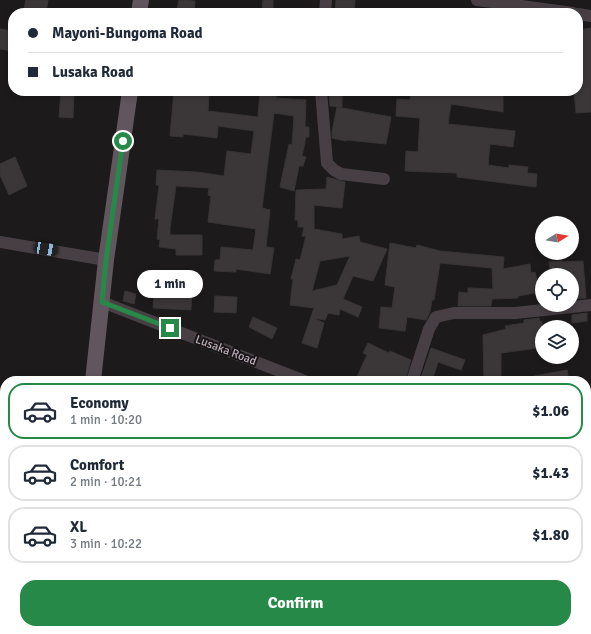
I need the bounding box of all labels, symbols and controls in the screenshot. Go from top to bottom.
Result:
text: Mayoni-Bungoma Road [52,24,203,42]
text: Lusaka Road [52,63,134,81]
route start [114,132,132,150]
north arrow [535,216,579,260]
map controls [535,216,579,364]
car [33,241,59,257]
button: locate [535,268,579,312]
callout: 1 min [137,270,203,298]
text: 1 min [154,276,186,292]
route end [161,319,179,337]
button: layers [535,320,579,364]
street label: Lusaka Road [193,332,259,369]
icon: car [22,393,58,429]
text: Economy [70,394,129,412]
text: $1.06 [532,402,569,420]
text: 1 min · 10:20 [70,412,142,428]
icon: car [22,455,58,491]
text: Comfort [70,456,124,474]
text: $1.43 [532,464,569,482]
text: 2 min · 10:21 [70,474,142,490]
icon: car [22,517,58,553]
text: XL [70,518,87,536]
text: $1.80 [532,526,569,544]
text: 3 min · 10:22 [70,536,142,552]
button: Confirm [20,580,571,626]

